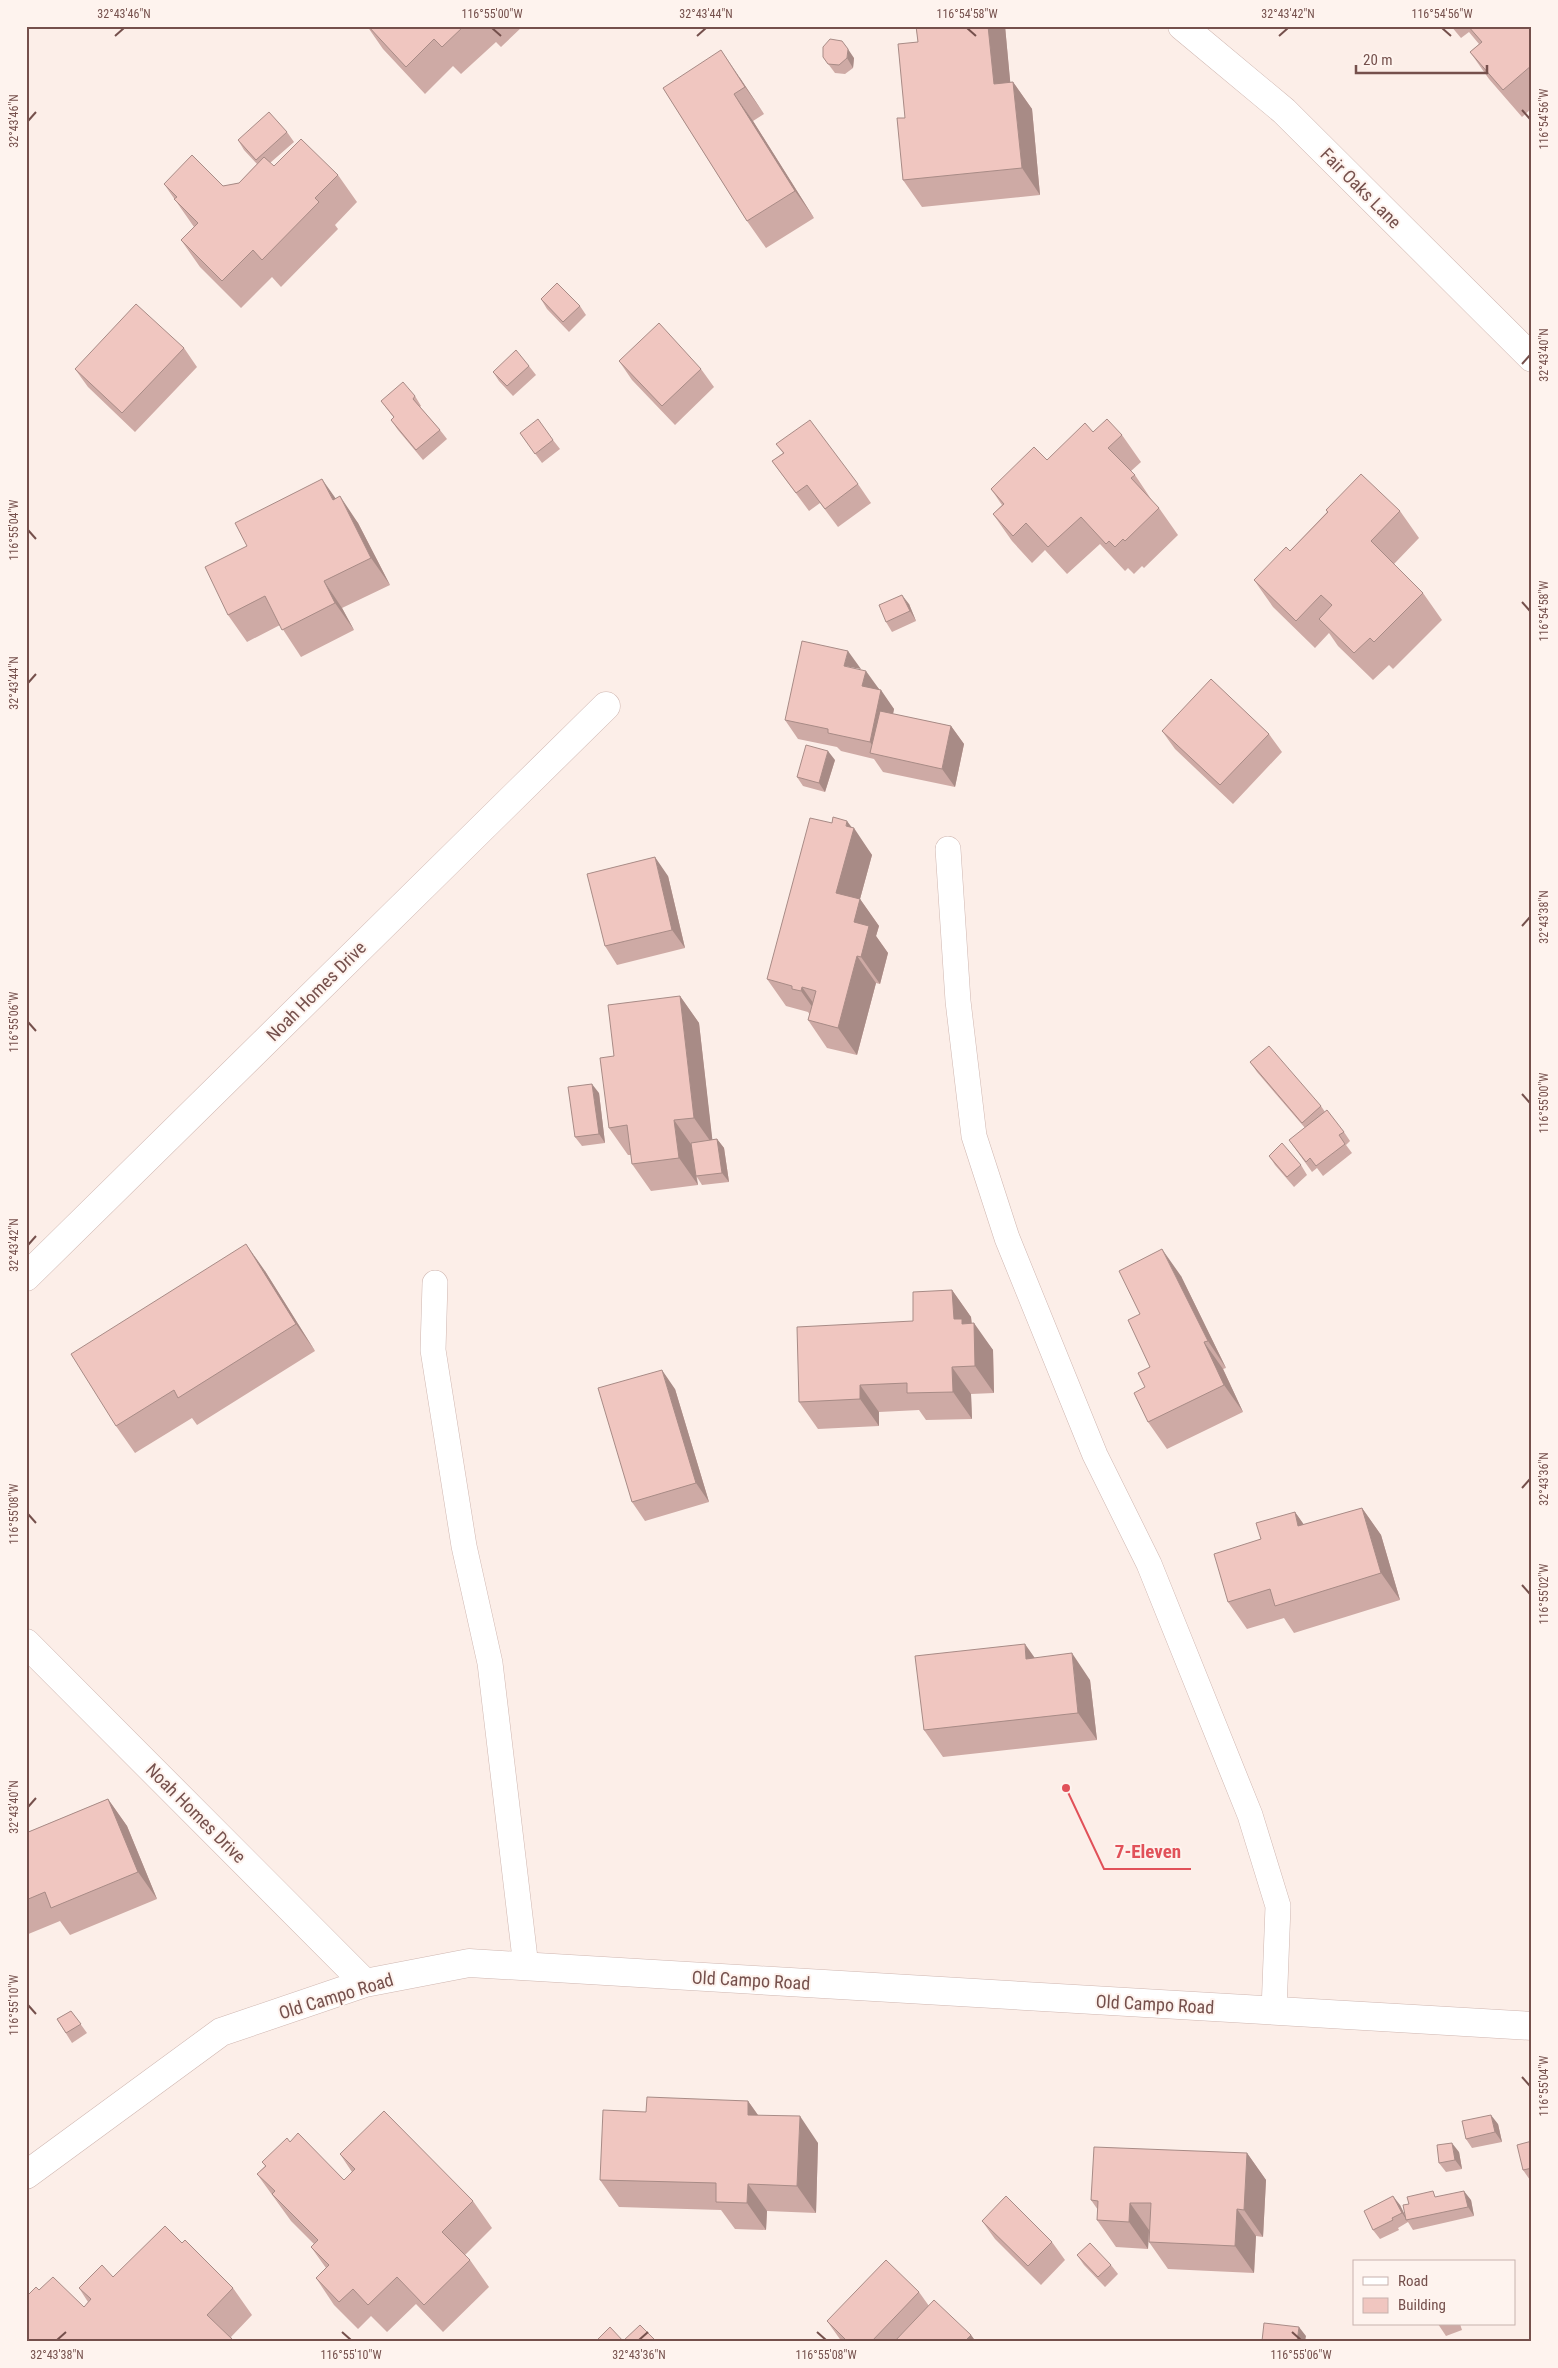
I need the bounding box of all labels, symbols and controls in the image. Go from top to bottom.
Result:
text: 32°43'46"N [97,7,151,21]
text: 116°55'00"W [461,7,523,21]
text: 32°43'44"N [679,7,733,21]
text: 116°54'58"W [936,7,998,21]
text: 32°43'42"N [1261,7,1315,21]
text: 116°54'56"W [1411,7,1473,21]
scale bar [1356,42,1487,74]
text: 20 m [1363,51,1393,69]
text: 116°54'56"W [1537,88,1551,150]
text: 32°43'46"N [7,94,21,148]
street label: Fair Oaks Lane [1316,143,1406,233]
text: 32°43'40"N [1537,328,1551,382]
text: 116°55'04"W [7,499,21,561]
text: 116°54'58"W [1537,580,1551,642]
text: 32°43'44"N [7,656,21,710]
text: 32°43'38"N [1537,890,1551,944]
street label: Noah Homes Drive [262,937,370,1045]
text: 116°55'06"W [7,991,21,1053]
text: 116°55'00"W [1537,1072,1551,1134]
text: 32°43'42"N [7,1218,21,1272]
text: 32°43'36"N [1537,1452,1551,1506]
text: 116°55'08"W [7,1483,21,1545]
text: 116°55'02"W [1537,1563,1551,1625]
street label: Noah Homes Drive [142,1759,250,1867]
text: 32°43'40"N [7,1780,21,1834]
callout: 7-Eleven [1104,1835,1191,1869]
text: 7-Eleven [1115,1840,1181,1863]
street label: Old Campo Road [691,1966,811,1994]
street label: Old Campo Road [276,1969,396,2023]
text: 116°55'10"W [7,1974,21,2036]
street label: Old Campo Road [1095,1990,1215,2018]
text: 116°55'04"W [1537,2055,1551,2117]
legend [1353,2260,1516,2326]
text: Road [1398,2272,1428,2290]
text: Building [1398,2296,1446,2314]
text: 32°43'38"N [30,2348,84,2362]
text: 116°55'10"W [320,2348,382,2362]
text: 32°43'36"N [612,2348,666,2362]
text: 116°55'08"W [795,2348,857,2362]
text: 116°55'06"W [1270,2348,1332,2362]

